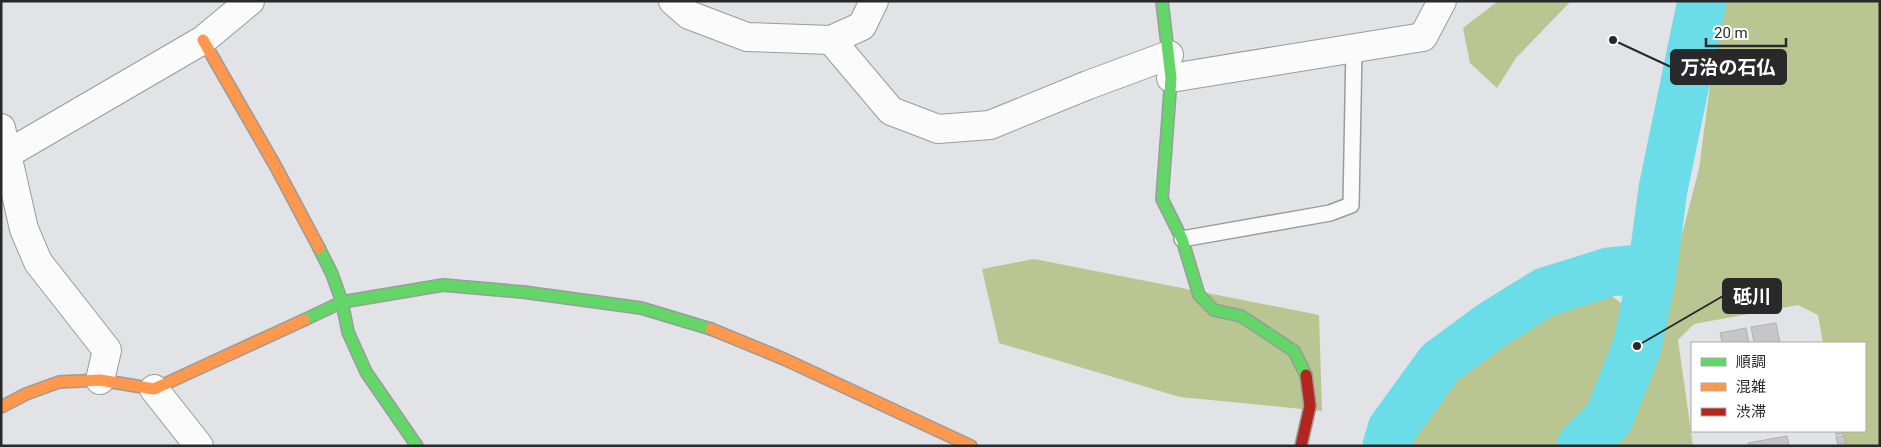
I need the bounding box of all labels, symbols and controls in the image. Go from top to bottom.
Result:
scale bar [1706,15,1786,47]
text: 20 m [1714,24,1748,42]
callout: 万治の石仏 [1671,50,1786,84]
text: 万治の石仏 [1680,56,1776,79]
callout: 砥川 [1723,279,1781,313]
text: 砥川 [1733,285,1771,308]
legend [1691,342,1866,432]
text: 順調 [1736,353,1766,371]
text: 混雑 [1736,378,1766,396]
text: 渋滞 [1736,403,1766,421]

